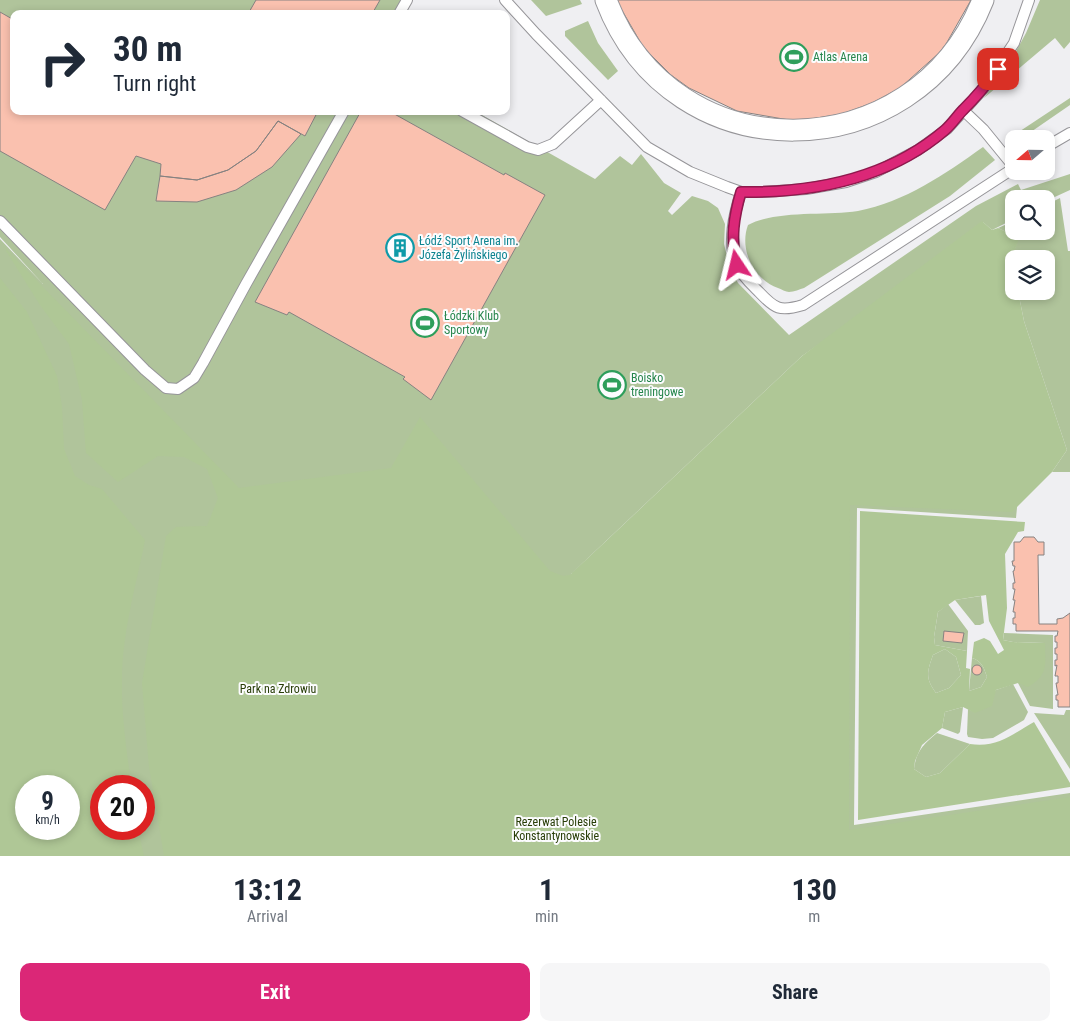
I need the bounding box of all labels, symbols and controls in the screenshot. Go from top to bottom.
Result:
text: 30 m [113,29,182,70]
icon: right [30,30,95,95]
sports icon: Atlas Arena [779,42,809,72]
pin [977,48,1019,90]
place label: Atlas Arena [813,50,868,64]
icon: arrive [984,55,1012,83]
text: Turn right [113,71,196,96]
north arrow [1005,130,1055,180]
map controls [1005,130,1055,300]
button: search [1005,190,1055,240]
building icon: Łódź Sport Arena im. Józefa Żylińskiego [385,233,415,263]
place label: Łódź Sport Arena im. Józefa Żylińskiego [419,234,518,262]
position arrow [710,238,762,290]
button: layers [1005,250,1055,300]
sports icon: Łódzki Klub Sportowy [410,308,440,338]
place label: Łódzki Klub Sportowy [444,309,499,337]
sports icon: Boisko treningowe [597,370,627,400]
place label: Boisko treningowe [631,371,684,399]
park label: Park na Zdrowiu [240,682,316,696]
speed limit sign: 20 [90,775,155,840]
text: 9 [41,787,54,816]
text: km/h [35,813,60,827]
park label: Rezerwat Polesie Konstantynowskie [513,815,600,843]
text: 13:12 [233,872,302,907]
text: 1 [539,872,554,907]
text: 130 [791,872,837,907]
text: Arrival [247,907,288,926]
text: min [535,907,558,926]
text: m [808,907,820,926]
button: Exit [20,963,530,1021]
button: Share [540,963,1050,1021]

